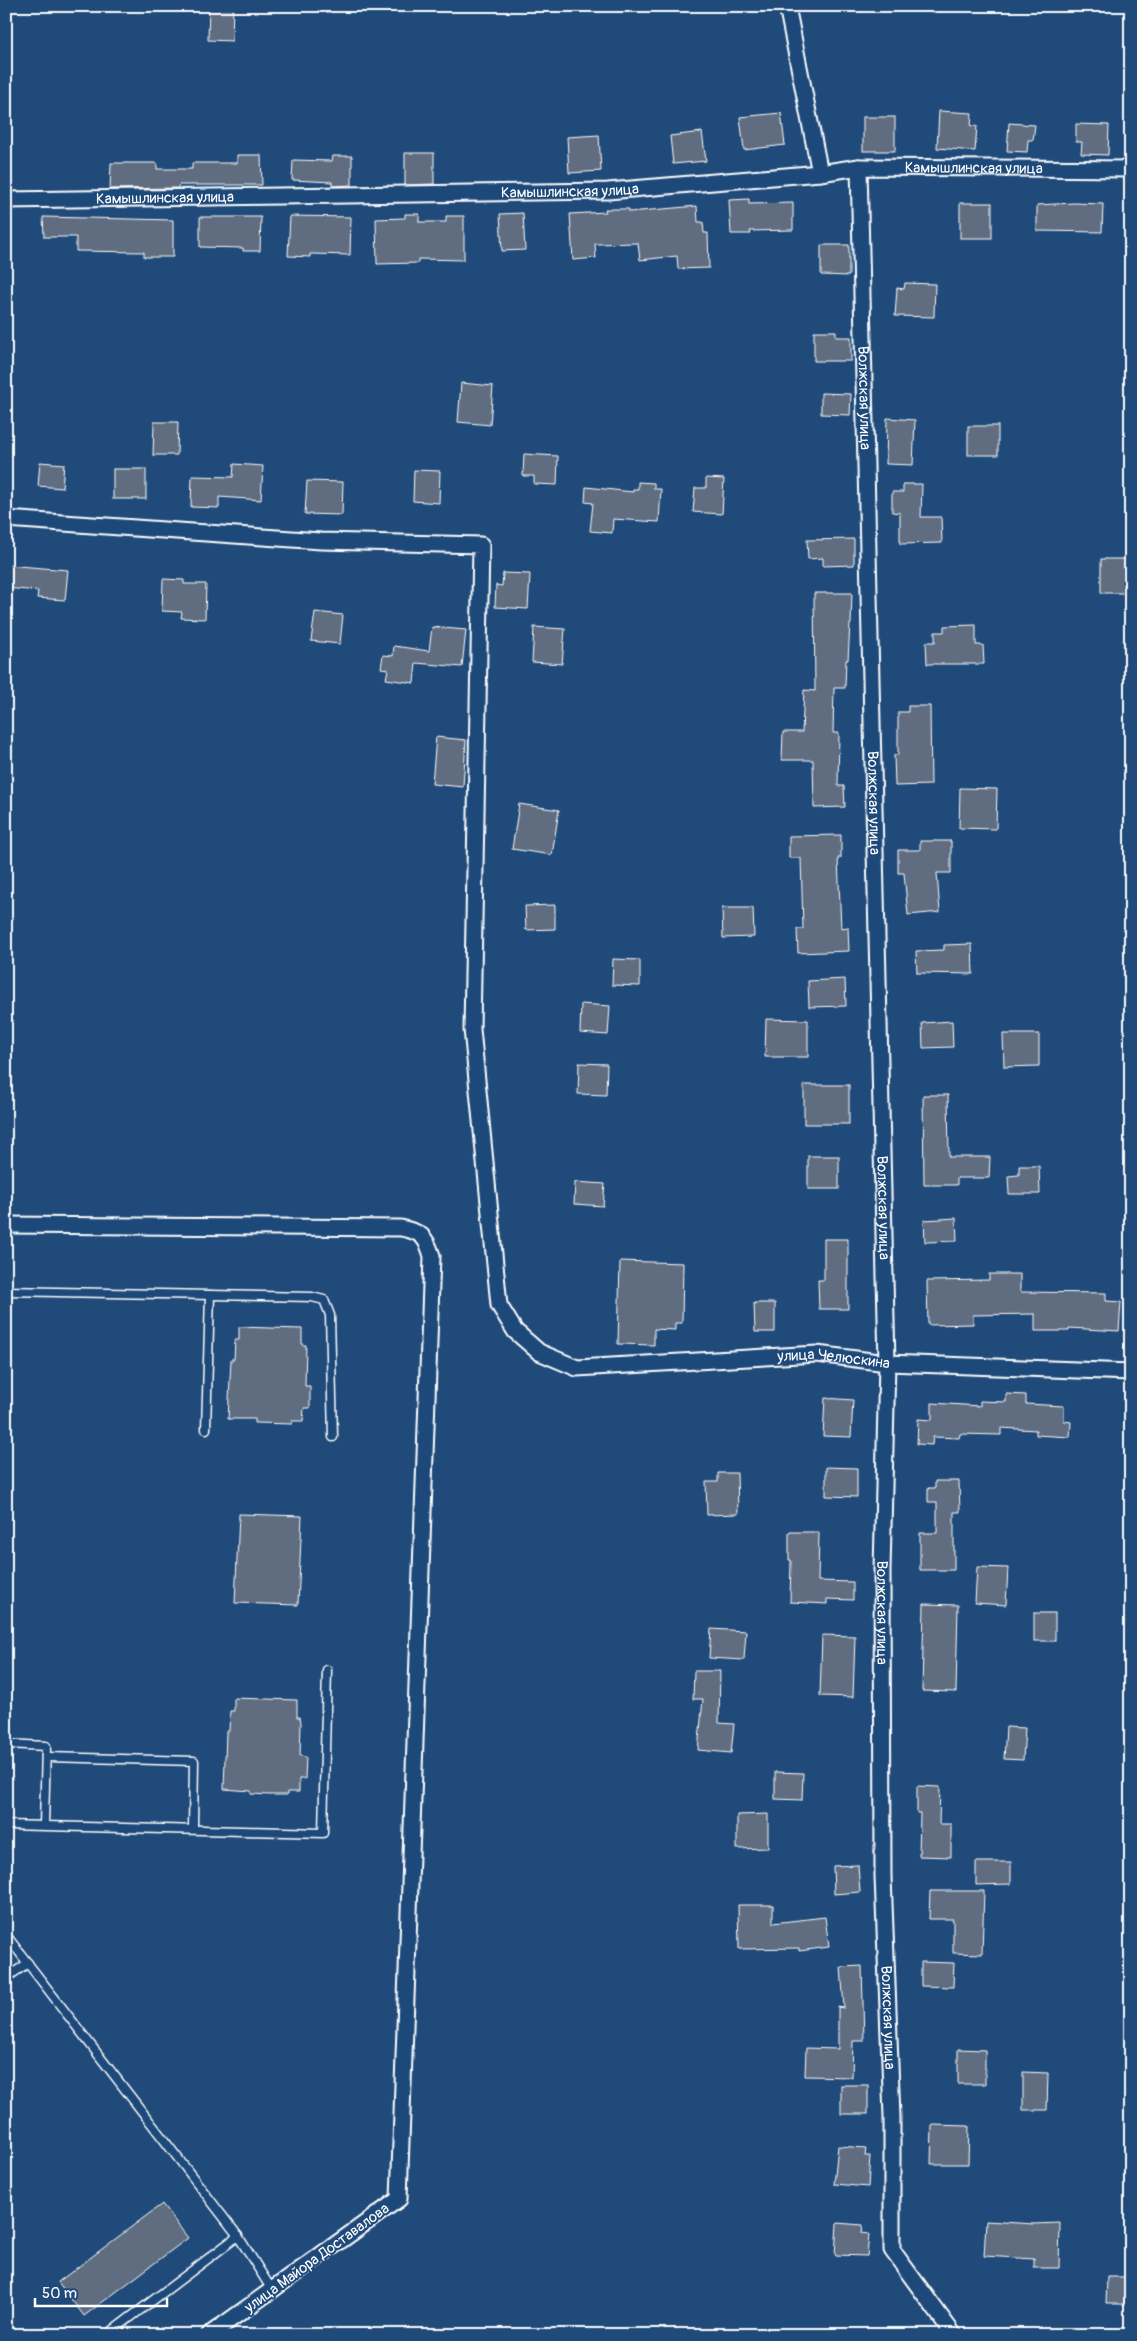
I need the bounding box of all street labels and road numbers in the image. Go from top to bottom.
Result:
street label: Камышлинская улица [905,158,1043,178]
street label: Камышлинская улица [501,179,640,202]
street label: Камышлинская улица [96,187,234,208]
street label: Волжская улица [854,346,875,450]
street label: Волжская улица [863,751,885,855]
street label: Волжская улица [873,1155,894,1260]
street label: улица Челюскина [776,1344,891,1373]
street label: Волжская улица [872,1560,892,1665]
street label: Волжская улица [877,1965,900,2070]
street label: улица Майора Доставалова [240,2199,393,2318]

